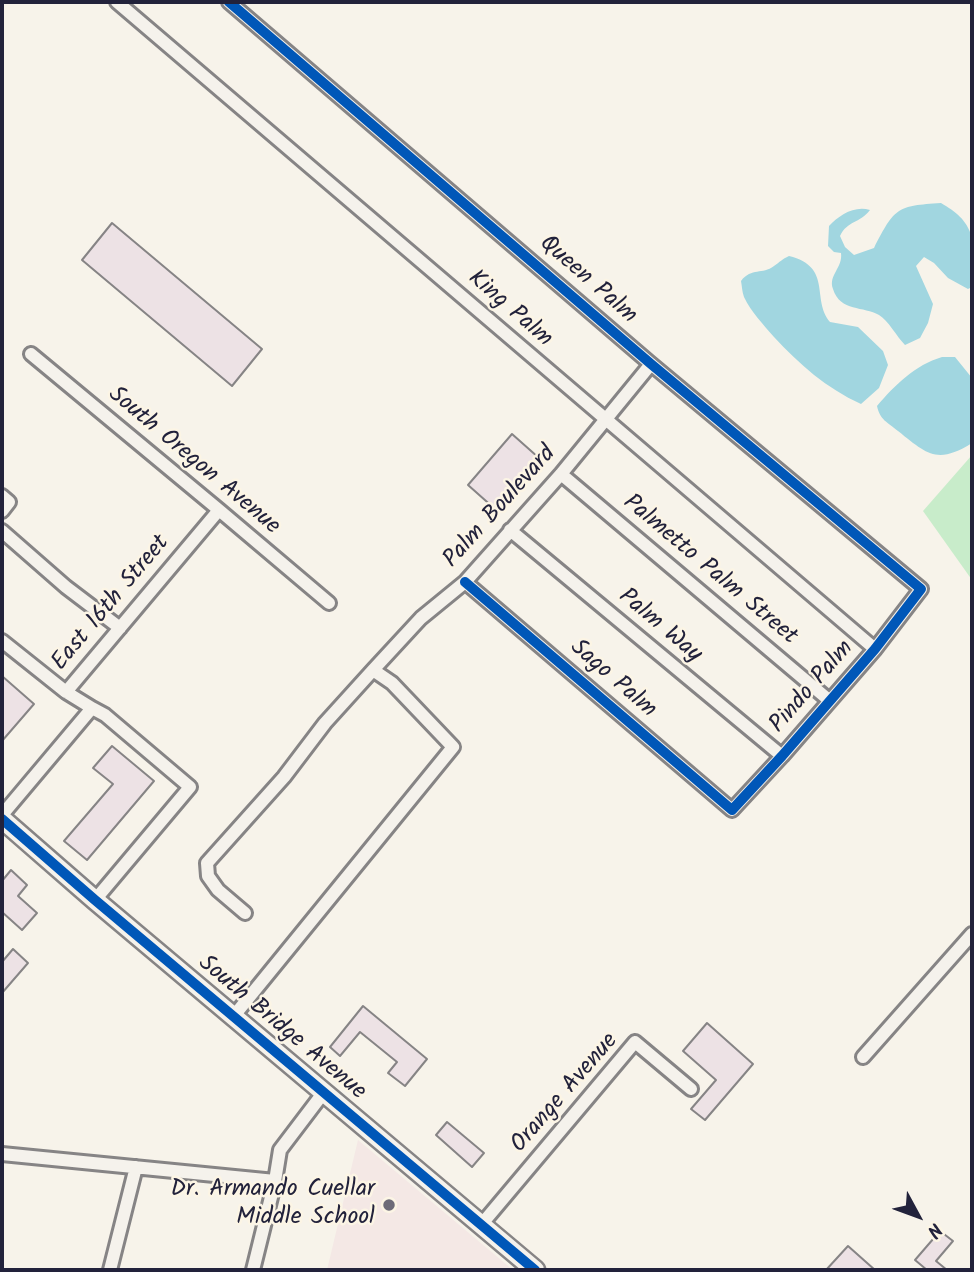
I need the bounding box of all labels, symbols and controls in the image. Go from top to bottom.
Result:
street label: Queen Palm [532,231,642,331]
street label: King Palm [461,265,557,355]
street label: South Oregon Avenue [101,382,285,542]
street label: Palm Boulevard [439,441,563,575]
street label: Palmetto Palm Street [616,490,802,652]
street label: East 16th Street [47,530,177,678]
street label: Palm Way [611,584,707,670]
street label: Sago Palm [563,635,661,725]
street label: Pindo Palm [765,636,861,740]
street label: South Bridge Avenue [191,950,371,1108]
street label: Orange Avenue [506,1028,626,1160]
place label: Dr. Armando Cuellar Middle School [170,1177,375,1233]
north arrow [883,1181,953,1251]
marker: Dr. Armando Cuellar Middle School [381,1197,397,1213]
text: N [919,1215,949,1244]

